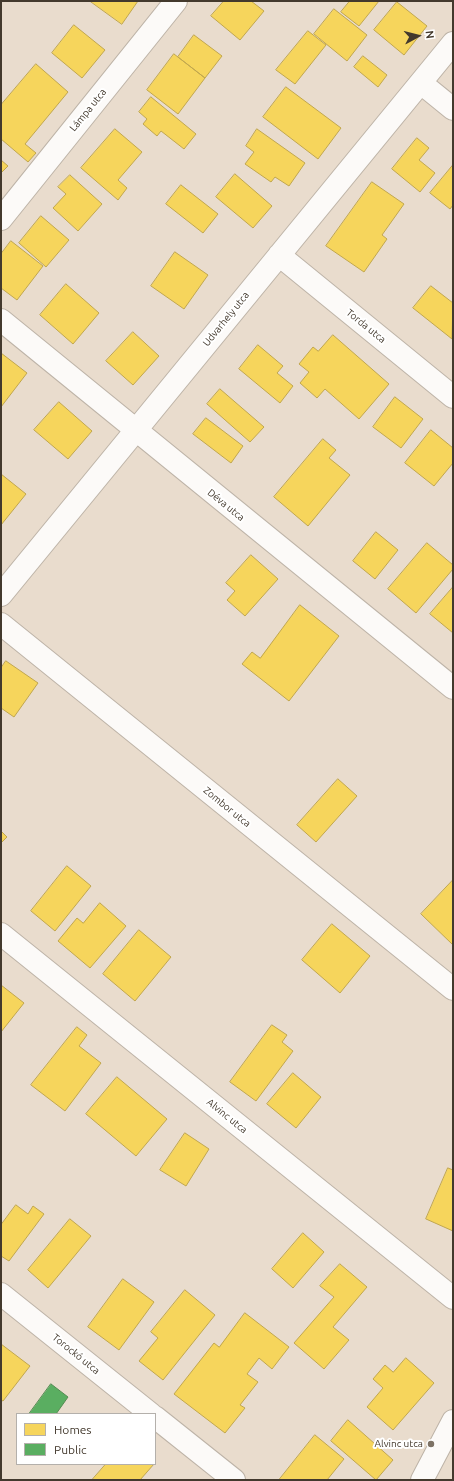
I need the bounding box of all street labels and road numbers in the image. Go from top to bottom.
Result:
street label: Lámpa utca [67,86,109,134]
street label: Udvarhely utca [200,289,252,349]
street label: Torda utca [344,306,388,346]
street label: Déva utca [205,486,247,524]
street label: Zombor utca [201,784,253,830]
street label: Alvinc utca [204,1096,250,1136]
street label: Torockó utca [50,1331,102,1377]

